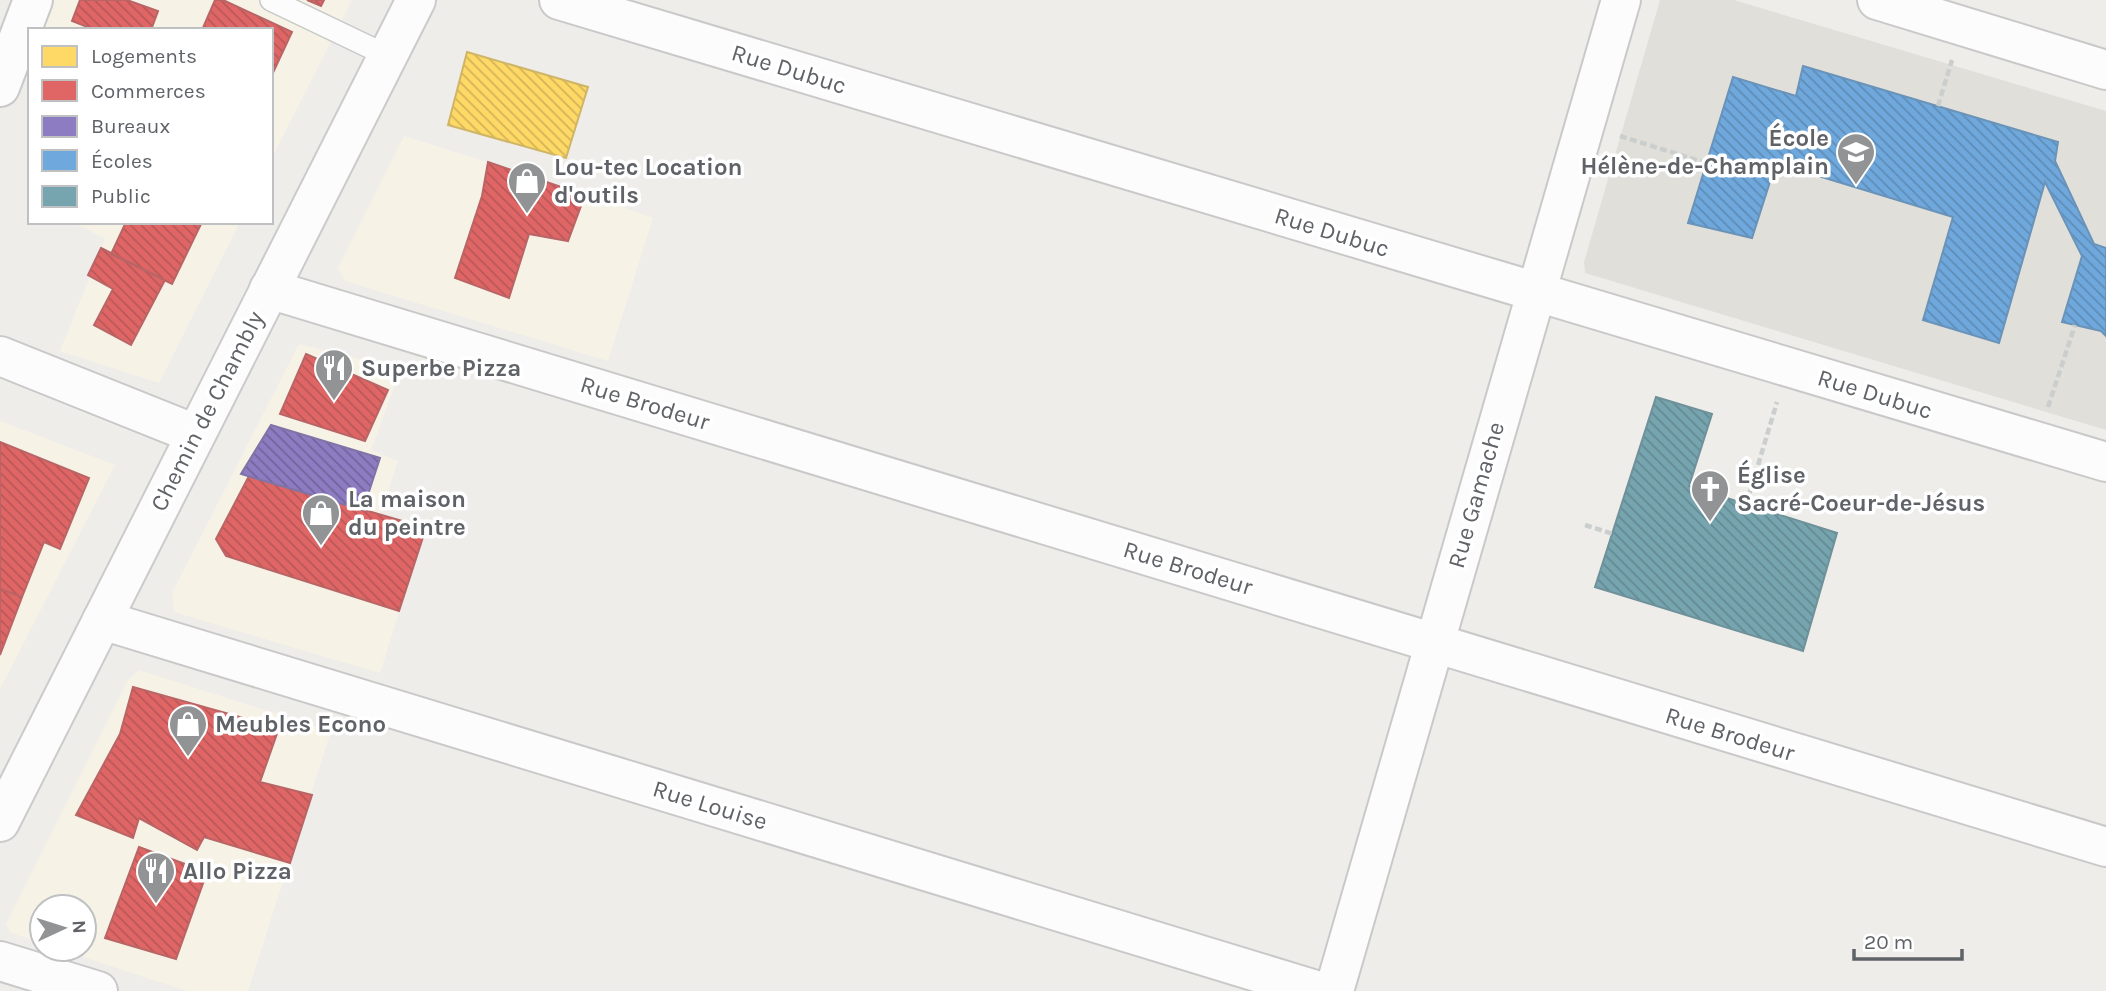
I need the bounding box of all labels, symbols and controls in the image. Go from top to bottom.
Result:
legend [28,28,273,224]
street label: Rue Dubuc [728,38,850,100]
text: Logements [91,44,197,68]
text: Commerces [91,79,206,103]
text: Bureaux [91,114,170,138]
place label: École Hélène-de-Champlain [1580,122,1829,180]
school or university icon: École Hélène-de-Champlain [1835,131,1877,186]
text: Écoles [91,149,153,173]
place label: Lou-tec Location d'outils [554,153,743,209]
shop icon: Lou-tec Location d'outils [506,160,548,215]
text: Public [91,184,151,208]
street label: Rue Dubuc [1271,201,1393,263]
street label: Chemin de Chambly [144,306,270,516]
restaurant icon: Superbe Pizza [313,347,355,402]
place label: Superbe Pizza [361,354,521,382]
street label: Rue Dubuc [1814,363,1936,425]
street label: Rue Brodeur [577,370,713,436]
street label: Rue Gamache [1442,419,1510,571]
place label: Église Sacré-Coeur-de-Jésus [1737,459,1985,517]
church icon: Église Sacré-Coeur-de-Jésus [1689,468,1731,523]
place label: La maison du peintre [348,485,466,541]
shop icon: La maison du peintre [300,492,342,547]
street label: Rue Brodeur [1120,535,1256,601]
street label: Rue Brodeur [1662,701,1798,767]
shop icon: Meubles Econo [167,703,209,758]
place label: Meubles Econo [215,710,386,738]
street label: Rue Louise [649,774,771,836]
restaurant icon: Allo Pizza [135,850,177,905]
place label: Allo Pizza [183,857,292,885]
north arrow [28,893,98,963]
scale bar [1854,918,1962,962]
text: N [68,919,90,934]
text: 20 m [1864,930,1913,954]

